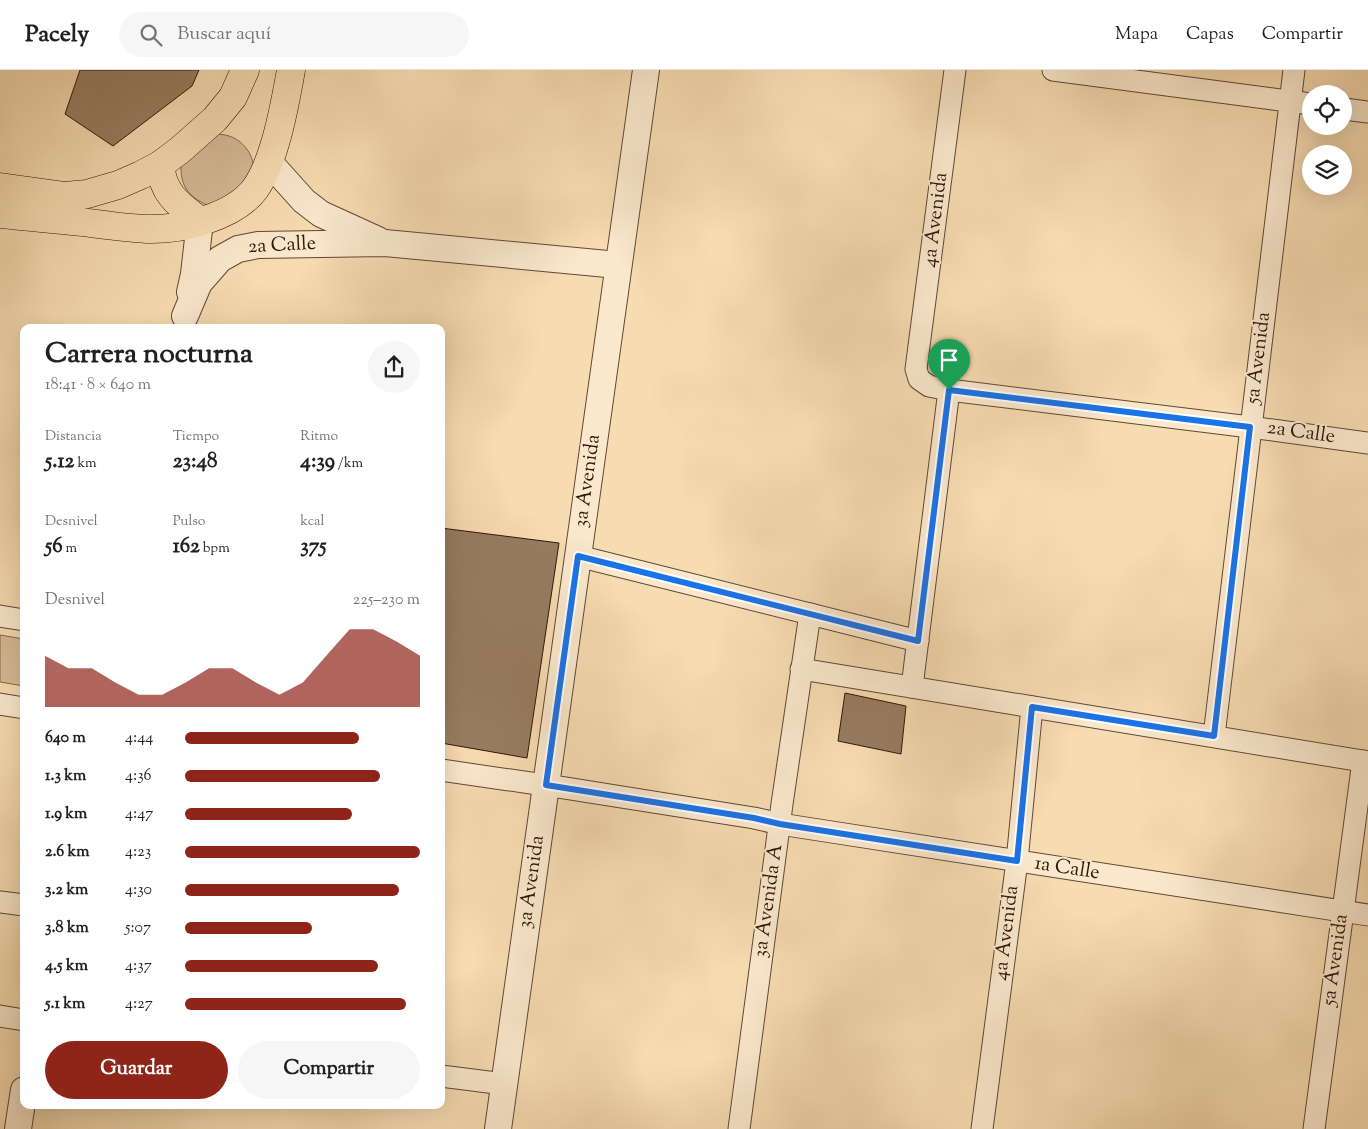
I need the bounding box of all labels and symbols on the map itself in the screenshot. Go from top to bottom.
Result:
street label: 4a Avenida [916,171,956,269]
street label: 2a Calle [247,230,317,262]
street label: 5a Avenida [1239,310,1279,407]
pin [928,339,970,390]
street label: 2a Calle [1265,414,1337,452]
street label: 3a Avenida [567,433,609,529]
street label: 3a Avenida [511,834,553,930]
street label: 3a Avenida A [747,842,791,960]
street label: 1a Calle [1032,850,1102,888]
street label: 4a Avenida [987,884,1027,982]
street label: 5a Avenida [1315,912,1357,1009]

